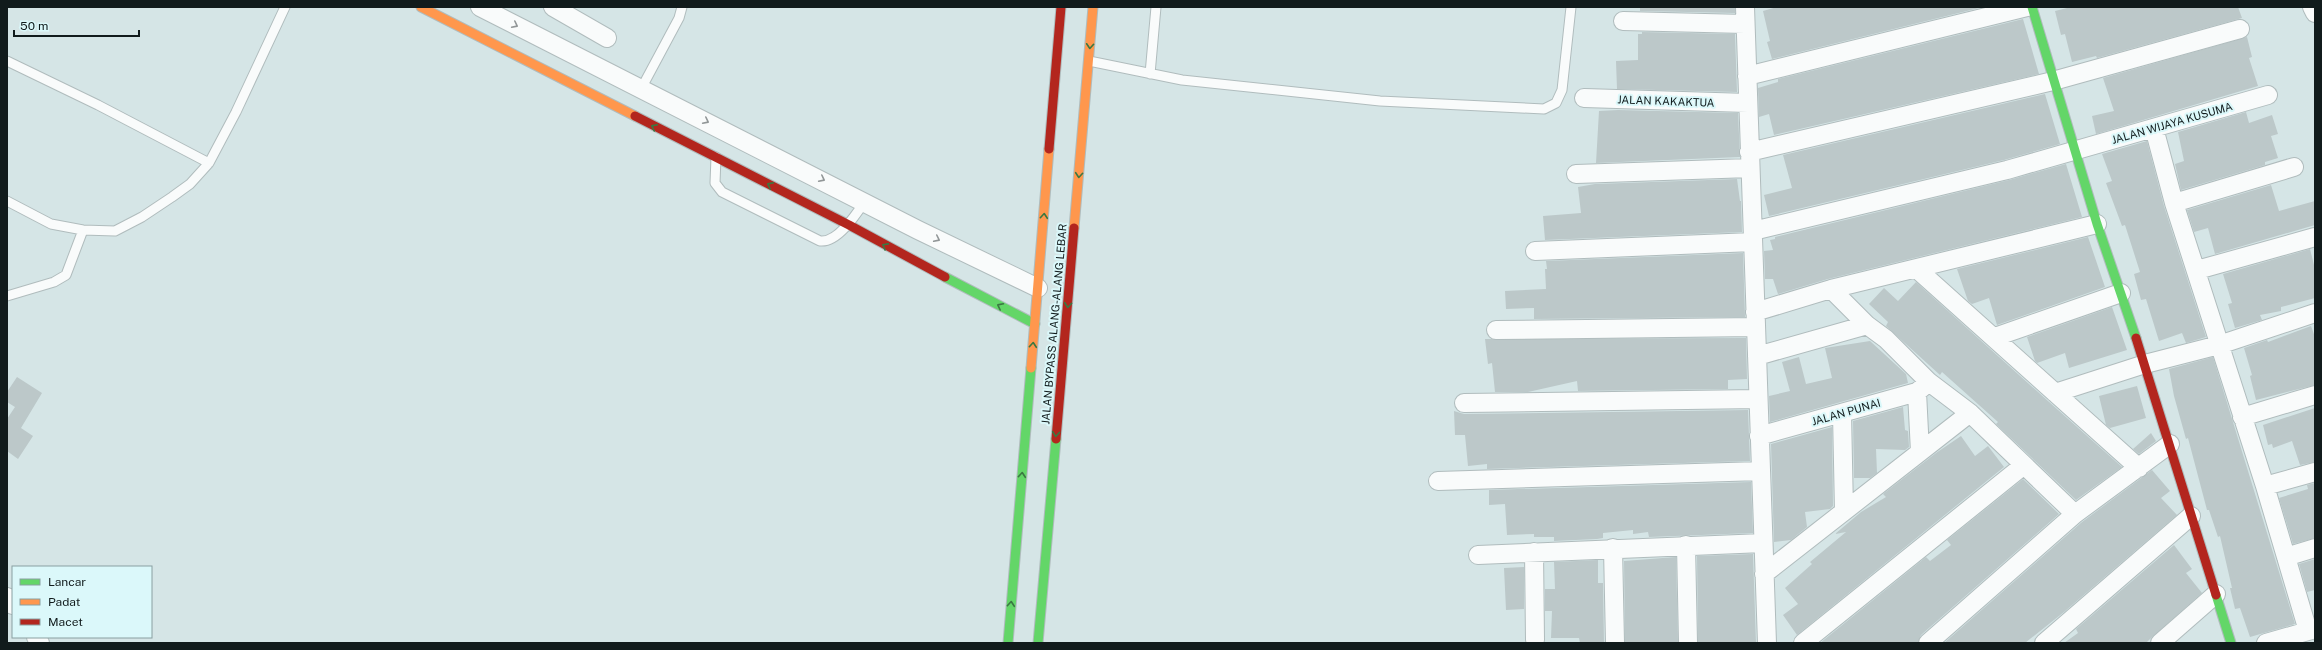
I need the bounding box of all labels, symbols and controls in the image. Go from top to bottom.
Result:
scale bar [14,12,139,38]
text: 50 m [20,19,48,33]
one-way arrow [510,20,518,28]
one-way arrow [1086,43,1095,49]
street label: JALAN KAKAKTUA [1617,93,1715,109]
street label: JALAN WIJAYA KUSUMA [2110,100,2234,146]
one-way arrow [702,116,709,124]
one-way arrow [651,124,658,132]
one-way arrow [1075,172,1084,178]
one-way arrow [818,175,825,182]
one-way arrow [767,182,775,190]
one-way arrow [1040,213,1049,219]
street label: JALAN BYPASS ALANG-ALANG LEBAR [1039,223,1069,425]
one-way arrow [933,234,941,242]
one-way arrow [882,243,889,250]
one-way arrow [1063,302,1072,308]
one-way arrow [997,303,1005,310]
one-way arrow [1029,342,1038,348]
street label: JALAN PUNAI [1810,396,1882,428]
one-way arrow [1052,431,1061,437]
one-way arrow [1018,472,1027,478]
legend [12,566,152,638]
text: Lancar [48,575,86,589]
text: Padat [48,595,81,609]
one-way arrow [1007,601,1016,607]
text: Macet [48,615,83,629]

